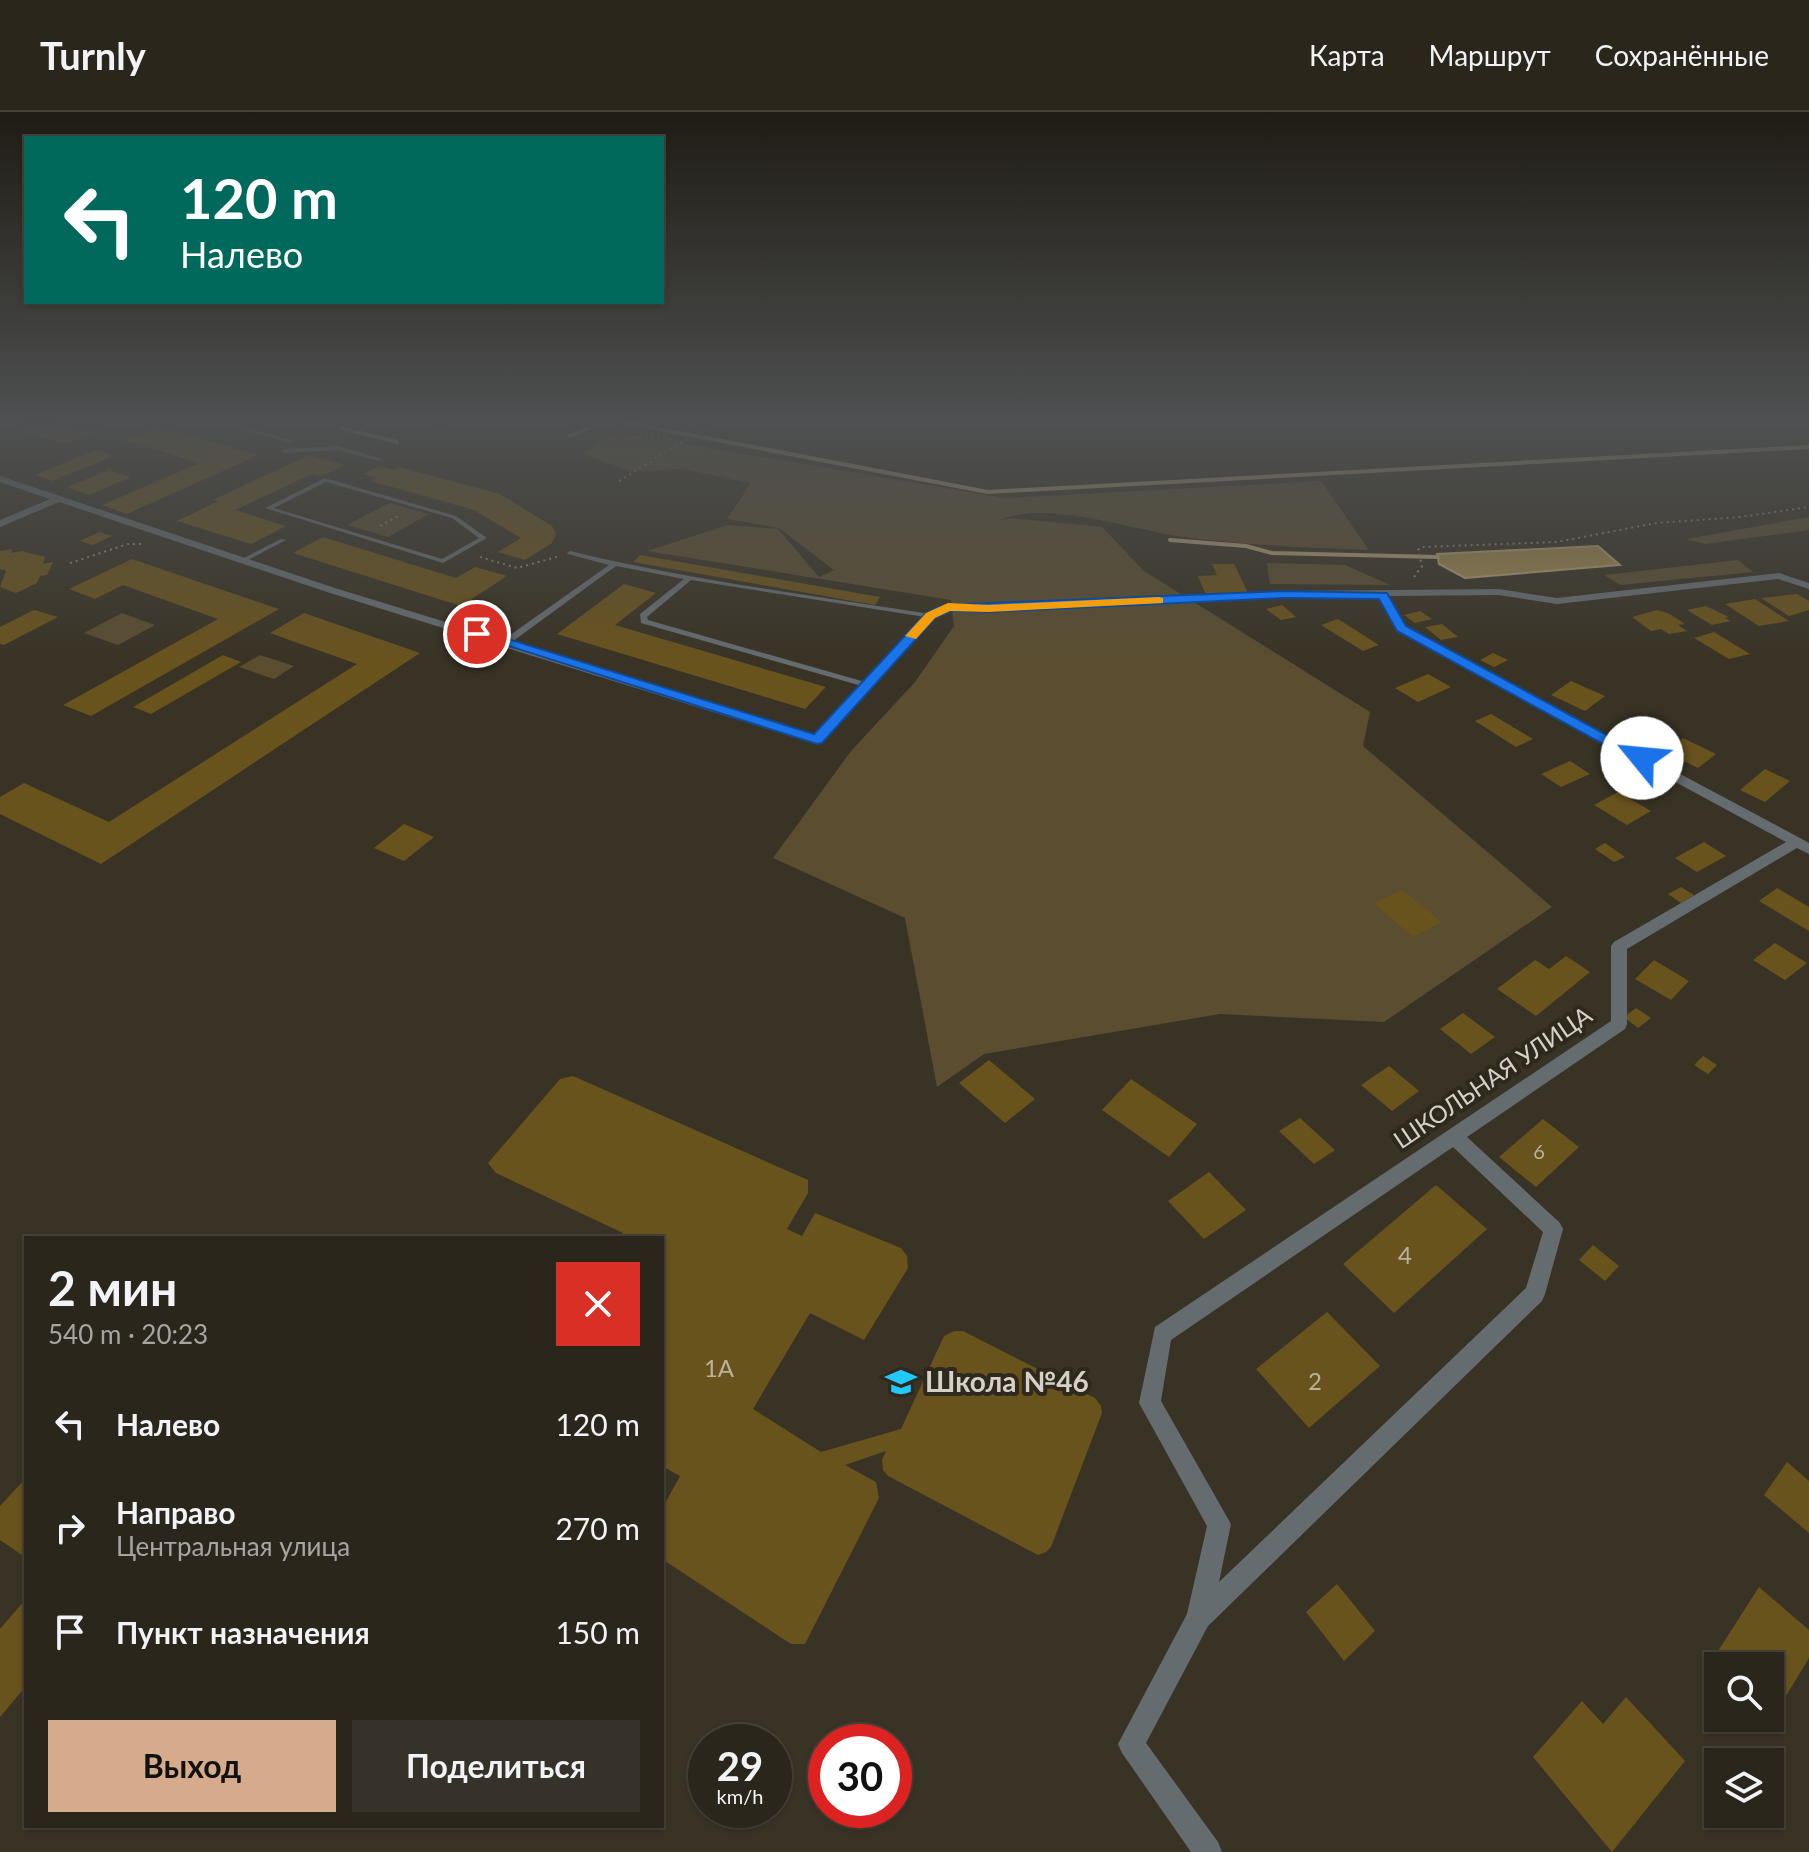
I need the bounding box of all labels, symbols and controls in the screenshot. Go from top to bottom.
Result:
text: Turnly [40,32,146,78]
text: Карта [1309,38,1385,72]
text: Маршрут [1429,38,1551,72]
text: Сохранённые [1595,38,1769,72]
text: 120 m [180,164,338,231]
icon: left [48,168,152,272]
text: Налево [180,232,303,276]
pin [443,600,511,668]
icon: arrive [455,612,499,656]
position arrow [1600,716,1684,800]
street label: ШКОЛЬНАЯ УЛИЦА [1388,999,1597,1154]
house number: 6 [1533,1139,1545,1163]
house number: 4 [1398,1240,1412,1269]
text: 2 мин [48,1259,177,1316]
button: close [556,1262,640,1346]
text: 540 m · 20:23 [48,1318,208,1350]
house number: 1А [704,1353,735,1382]
place label: Школа №46 [925,1364,1089,1398]
school or university icon: Школа №46 [884,1365,918,1399]
house number: 2 [1308,1366,1322,1395]
icon: left [48,1402,92,1446]
text: Налево [116,1406,220,1442]
text: 120 m [555,1406,640,1442]
text: Направо [116,1494,236,1530]
icon: right [48,1506,92,1550]
text: 270 m [555,1510,640,1546]
text: Центральная улица [116,1530,350,1562]
icon: arrive [48,1610,92,1654]
text: Пункт назначения [116,1614,370,1650]
text: 150 m [555,1614,640,1650]
map controls [1704,1652,1784,1828]
button: search [1704,1652,1784,1732]
button: Выход [48,1720,336,1812]
button: Поделиться [352,1720,640,1812]
speed limit sign: 30 [808,1724,912,1828]
text: 29 [717,1742,763,1790]
button: layers [1704,1748,1784,1828]
text: km/h [717,1784,763,1808]

